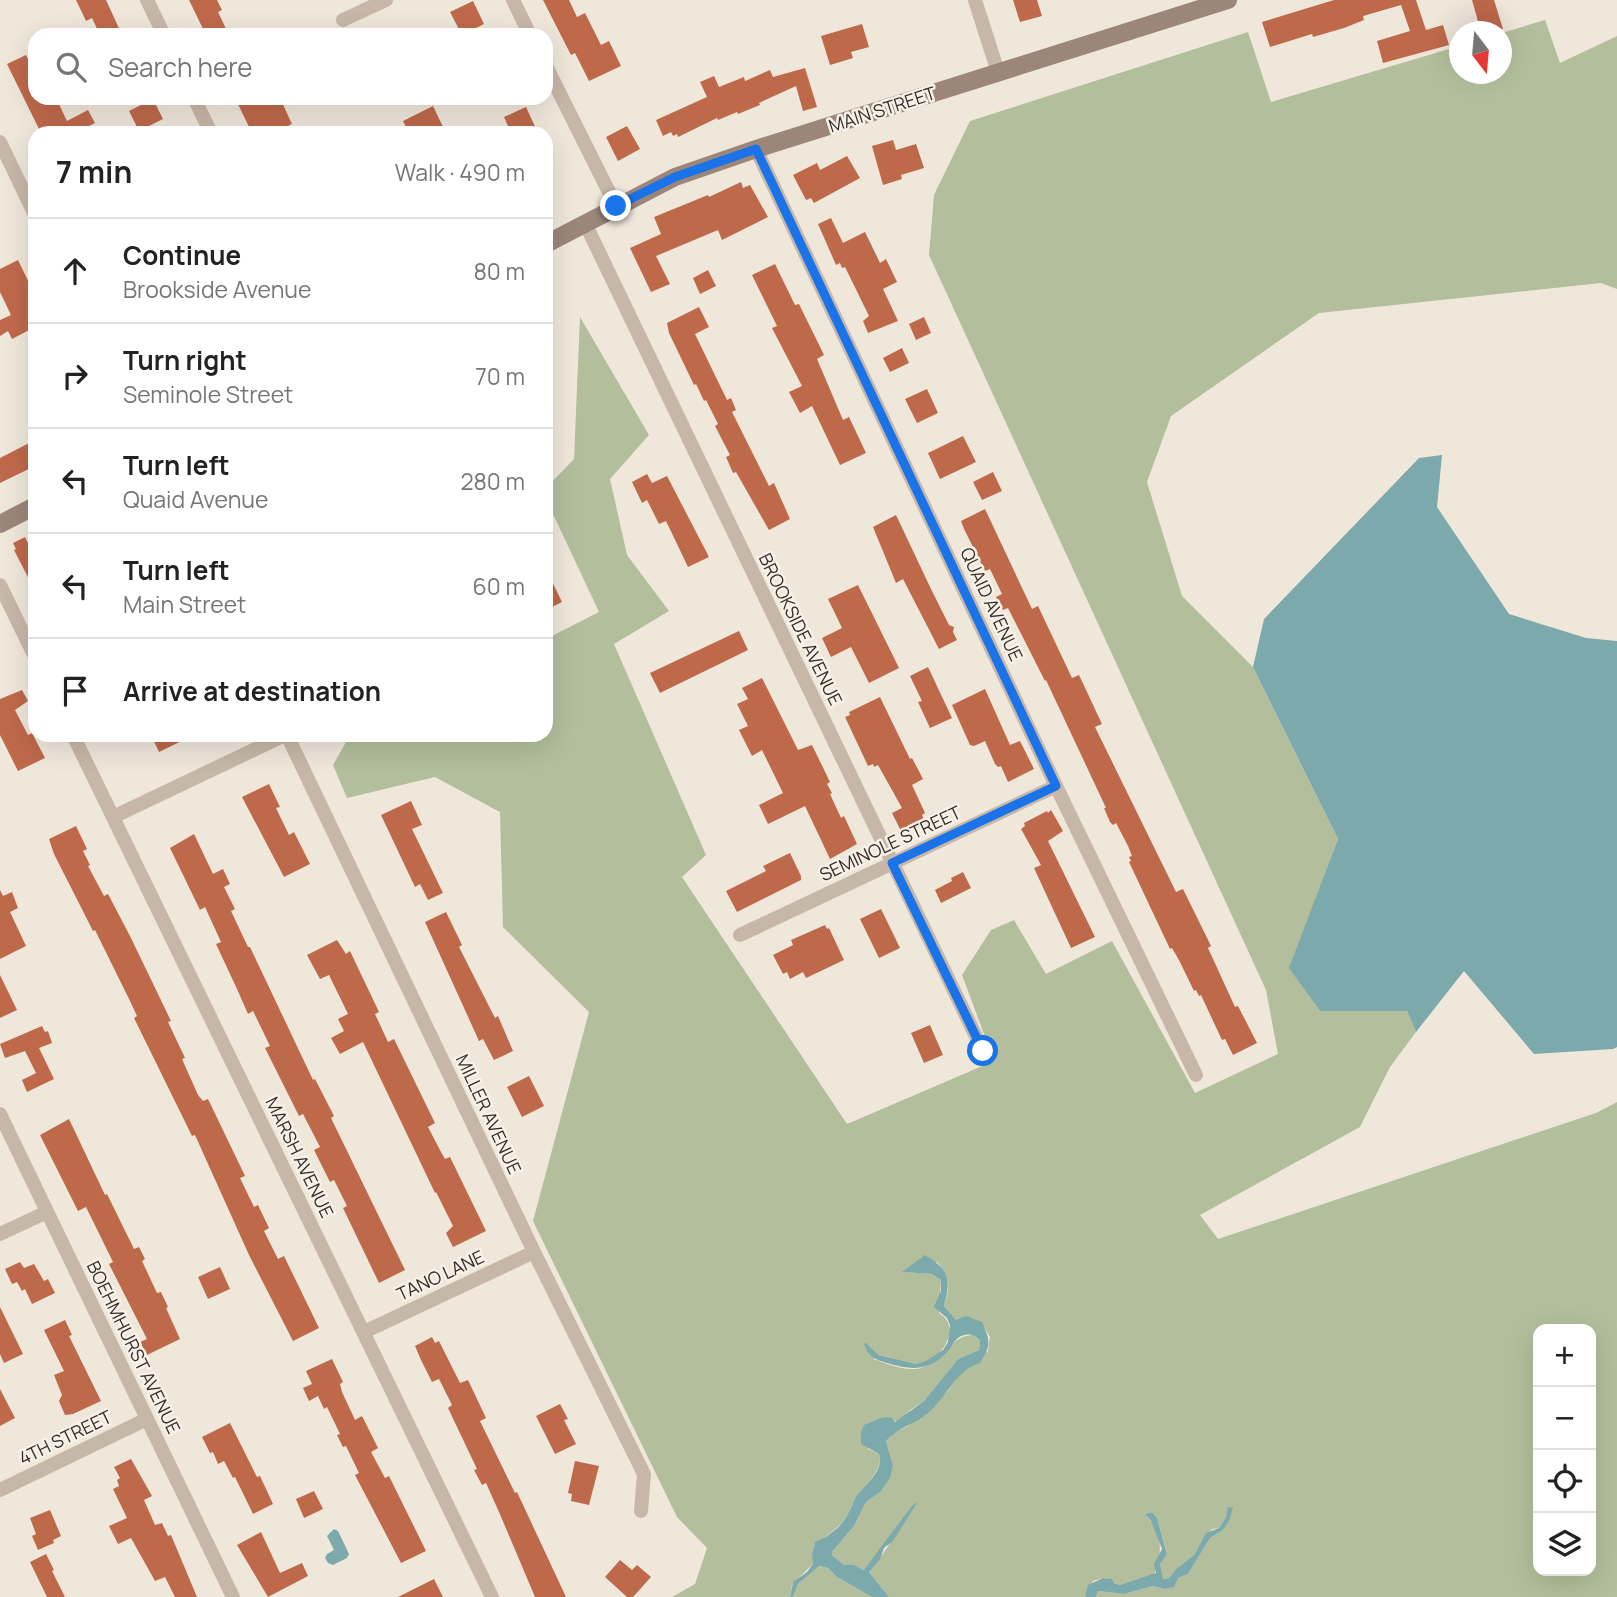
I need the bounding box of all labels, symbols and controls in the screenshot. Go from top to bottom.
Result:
north arrow [1449,21,1512,84]
search box [28,28,553,105]
icon: search [52,48,90,86]
text: Search here [108,49,253,85]
street label: MAIN STREET [825,80,939,138]
text: 7 min [56,151,132,192]
text: Walk · 490 m [395,156,525,188]
route end [600,190,631,221]
text: Continue [123,237,241,273]
icon: ahead [56,252,94,290]
text: 80 m [474,255,525,287]
text: Brookside Avenue [123,273,311,305]
text: Turn right [123,342,247,378]
icon: right [56,357,94,395]
text: 70 m [475,360,525,392]
text: Seminole Street [123,378,293,410]
text: Turn left [123,447,230,483]
icon: left [56,462,94,500]
text: 280 m [460,465,525,497]
text: Quaid Avenue [123,483,268,515]
street label: QUAID AVENUE [955,543,1029,665]
street label: BROOKSIDE AVENUE [754,549,848,709]
text: Turn left [123,552,230,588]
icon: left [56,567,94,605]
text: 60 m [473,570,525,602]
text: Main Street [123,588,246,620]
icon: arrive [56,672,94,710]
text: Arrive at destination [123,673,381,709]
street label: SEMINOLE STREET [815,800,965,886]
route start [967,1035,998,1066]
street label: MILLER AVENUE [451,1050,527,1178]
street label: MARSH AVENUE [260,1093,340,1221]
street label: TANO LANE [392,1244,488,1306]
street label: BOEHMHURST AVENUE [82,1257,186,1437]
map controls [1533,1324,1596,1576]
button: + [1533,1324,1596,1387]
button: − [1533,1387,1596,1450]
street label: 4TH STREET [15,1404,116,1470]
button: locate [1533,1450,1596,1513]
button: layers [1533,1513,1596,1576]

